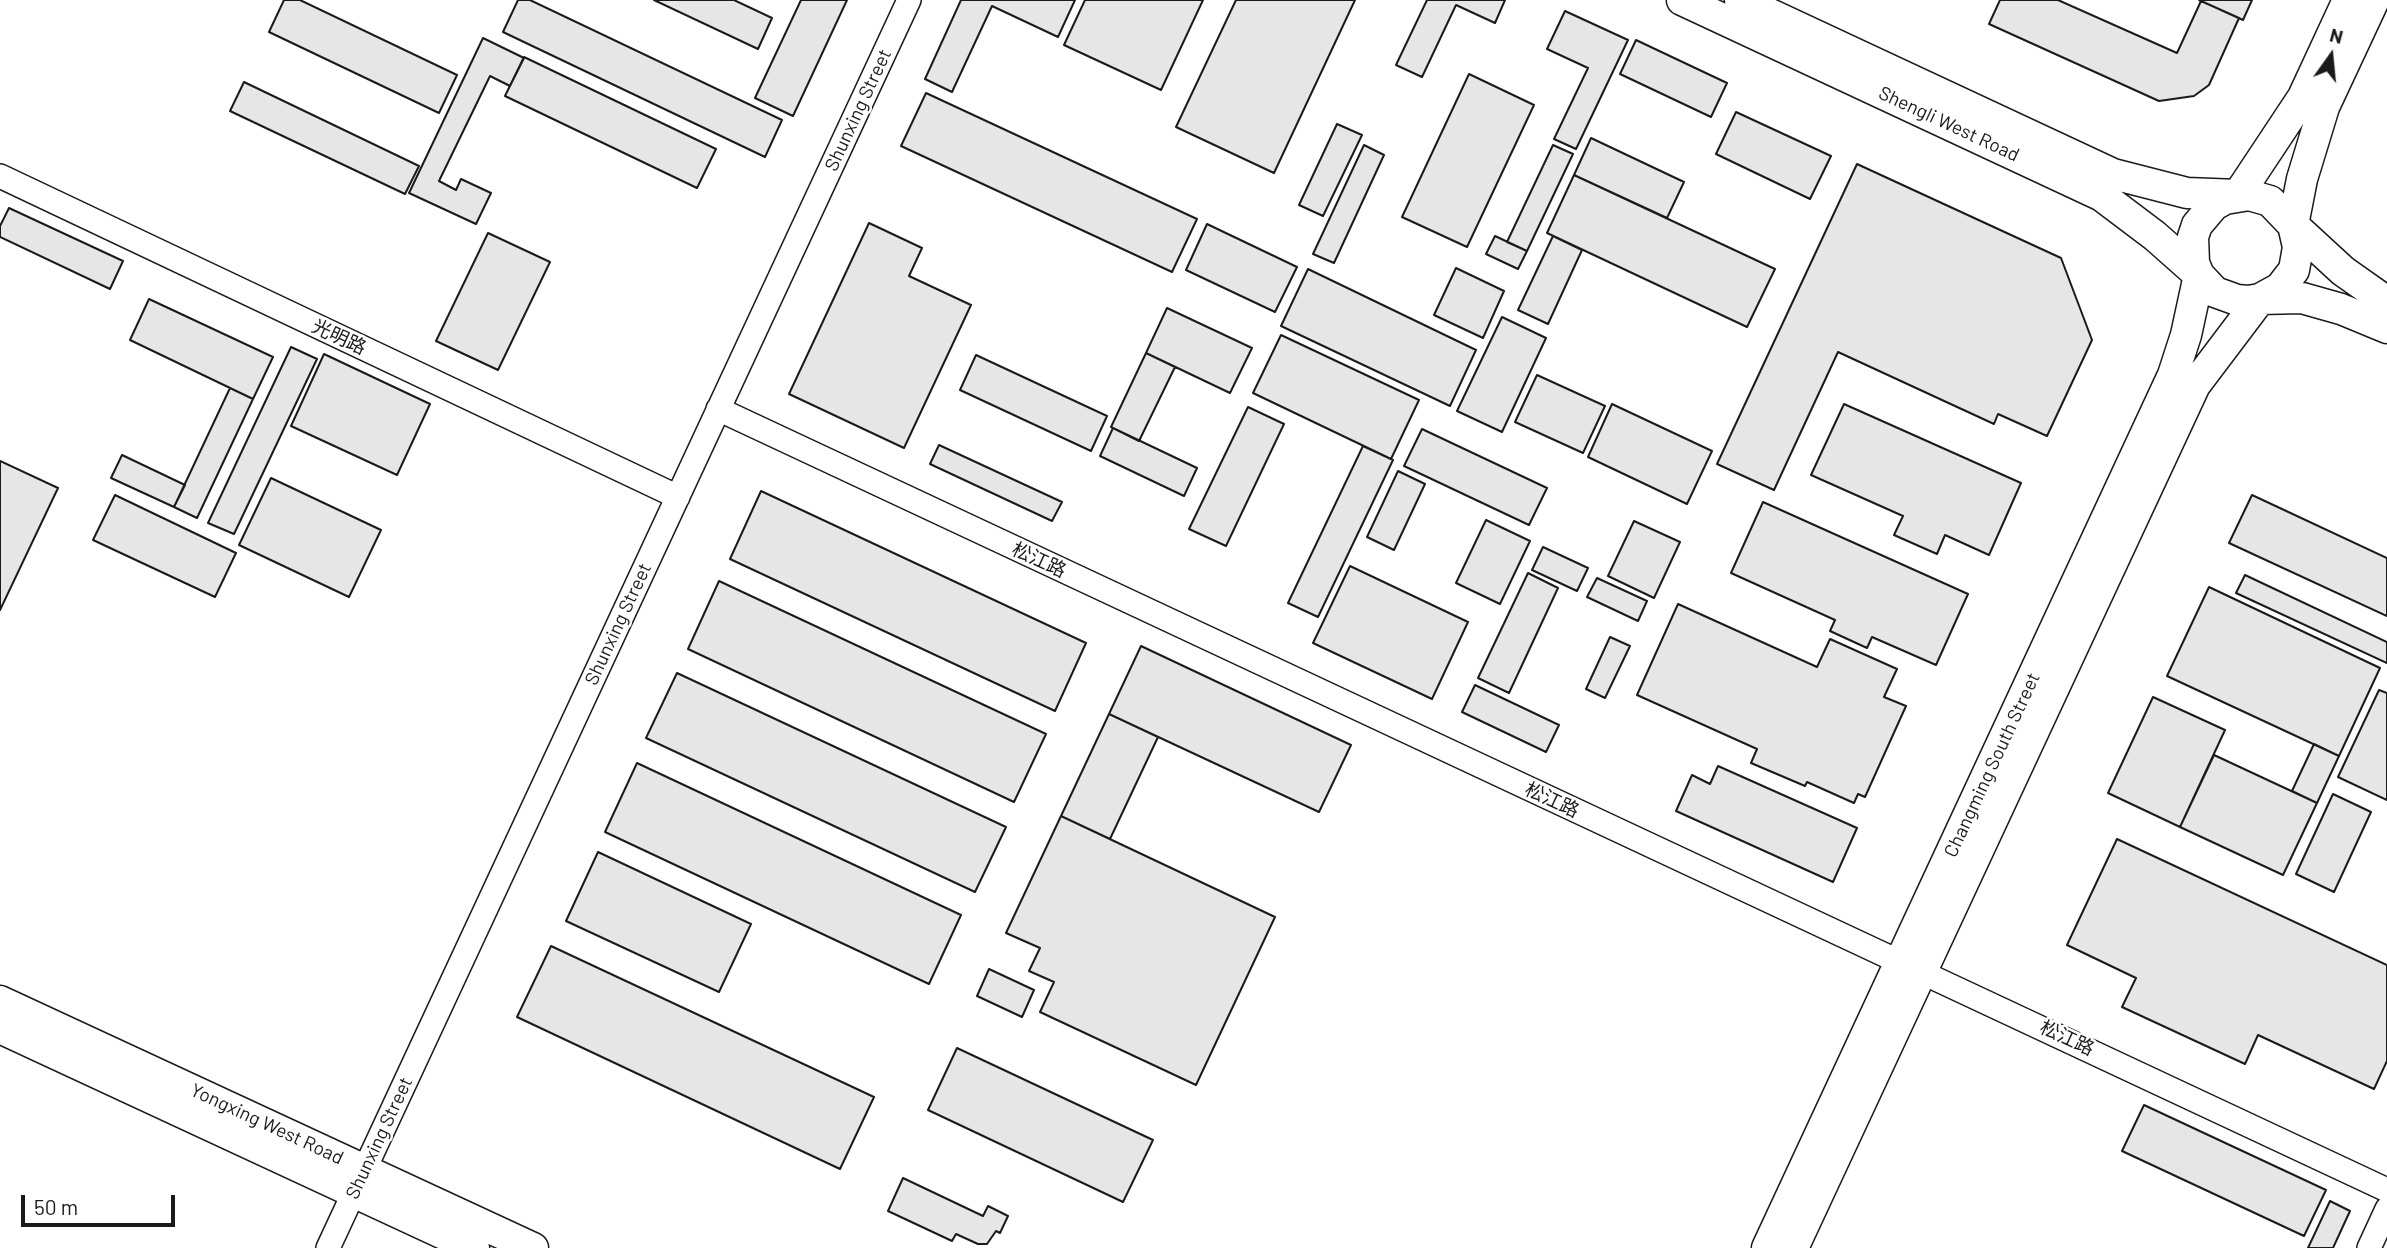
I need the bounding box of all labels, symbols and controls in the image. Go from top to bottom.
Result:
north arrow [2296,21,2366,91]
text: N [2327,22,2346,48]
street label: Shunxing Street [820,45,896,175]
street label: Shengli West Road [1875,81,2023,167]
street label: 光明路 [308,315,370,359]
street label: 松江路 [1008,538,1070,582]
street label: Shunxing Street [580,559,656,689]
street label: Changming South Street [1939,669,2045,861]
street label: 松江路 [1521,778,1583,822]
street label: 松江路 [2036,1016,2098,1060]
street label: Shunxing Street [341,1073,417,1203]
street label: Yongxing West Road [187,1079,347,1169]
scale bar [24,1182,178,1226]
text: 50 m [34,1194,78,1219]

